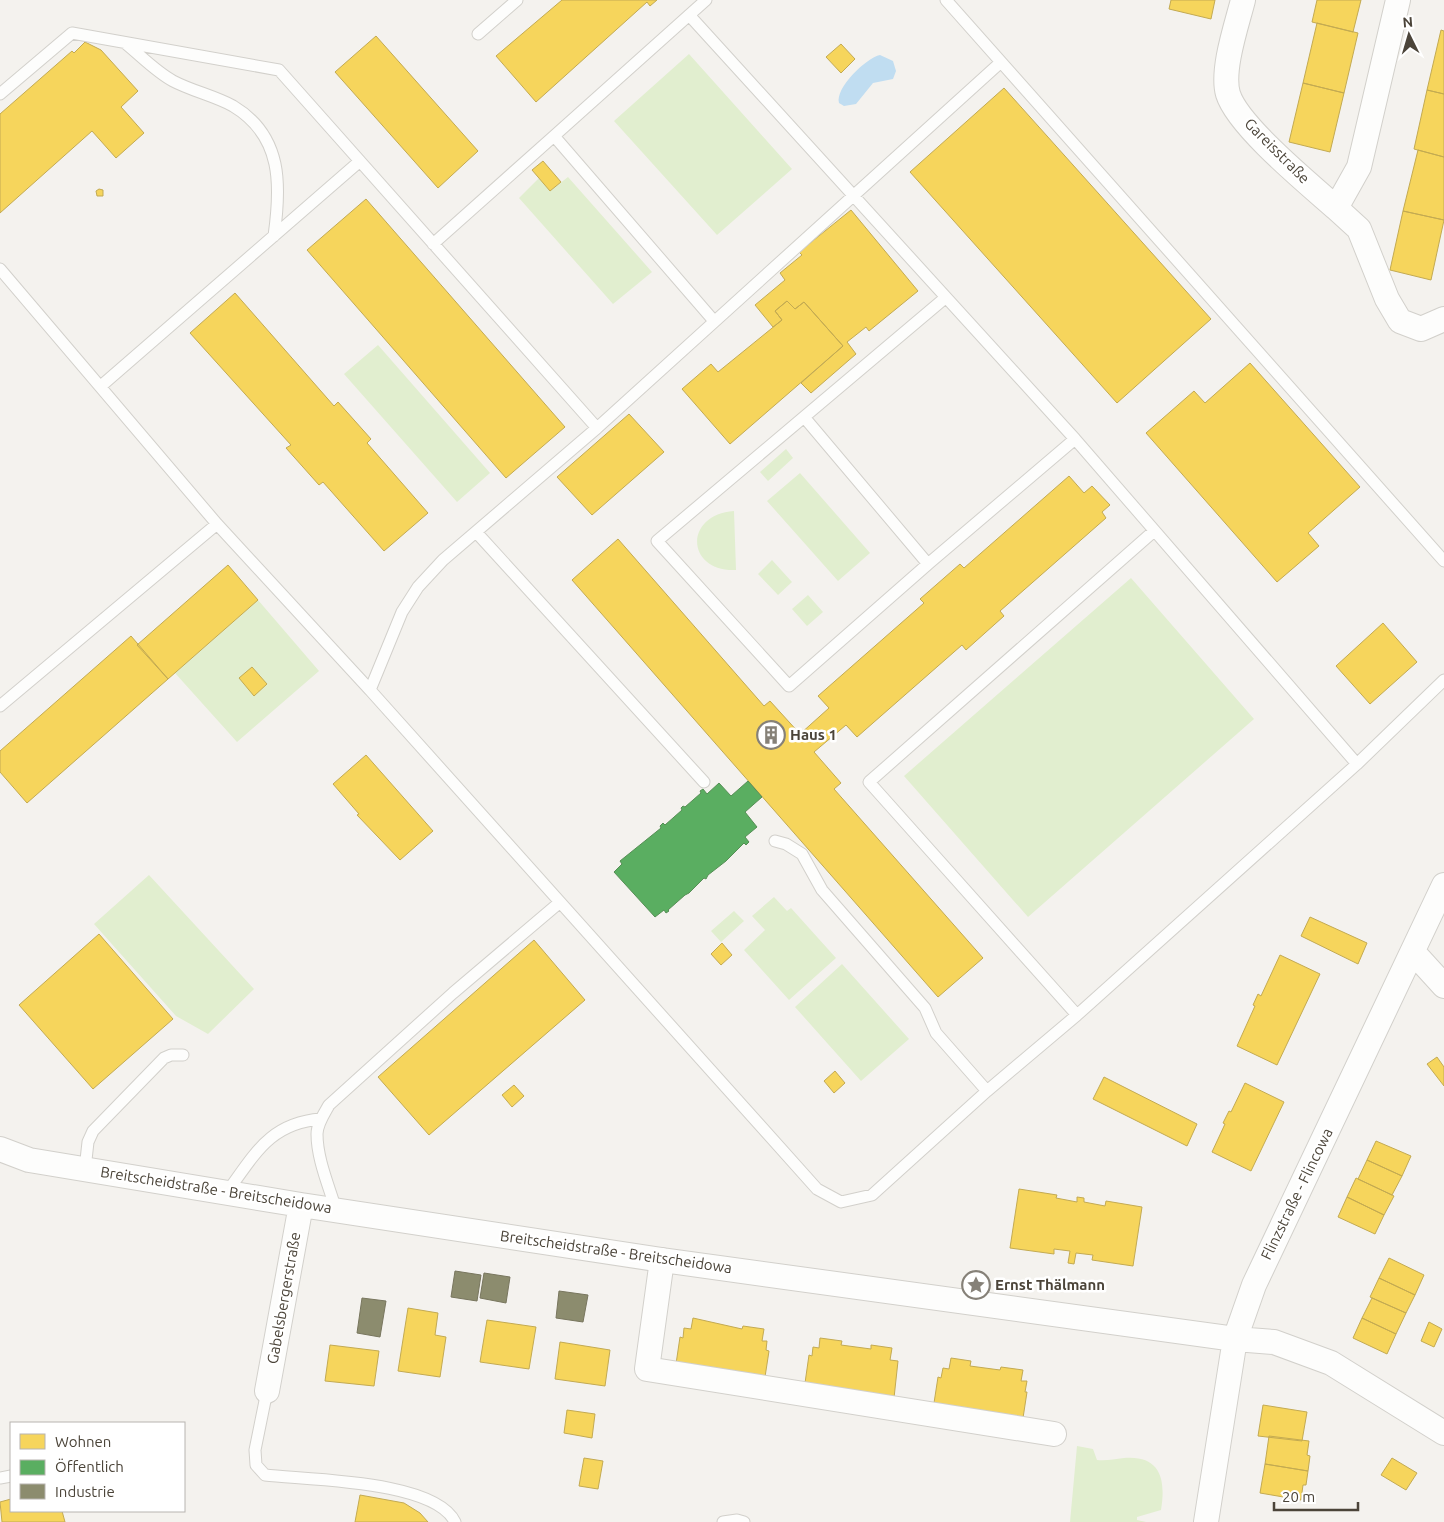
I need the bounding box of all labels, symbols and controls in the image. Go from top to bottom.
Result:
north arrow [1384,10,1434,60]
text: N [1402,14,1414,30]
street label: Gareisstraße [1241,115,1313,187]
building icon: Haus 1 [756,720,786,750]
place label: Haus 1 [790,726,837,743]
street label: Flinzstraße - Flincowa [1257,1125,1336,1262]
street label: Breitscheidstraße - Breitscheidowa [99,1163,333,1216]
street label: Breitscheidstraße - Breitscheidowa [499,1227,733,1276]
street label: Gabelsbergerstraße [264,1231,303,1365]
place icon: Ernst Thälmann [961,1270,991,1300]
place label: Ernst Thälmann [995,1276,1105,1293]
legend [10,1422,185,1512]
text: Wohnen [55,1433,111,1450]
text: Öffentlich [55,1458,124,1475]
scale bar [1274,1480,1358,1512]
text: Industrie [55,1483,115,1500]
text: 20 m [1282,1488,1315,1505]

